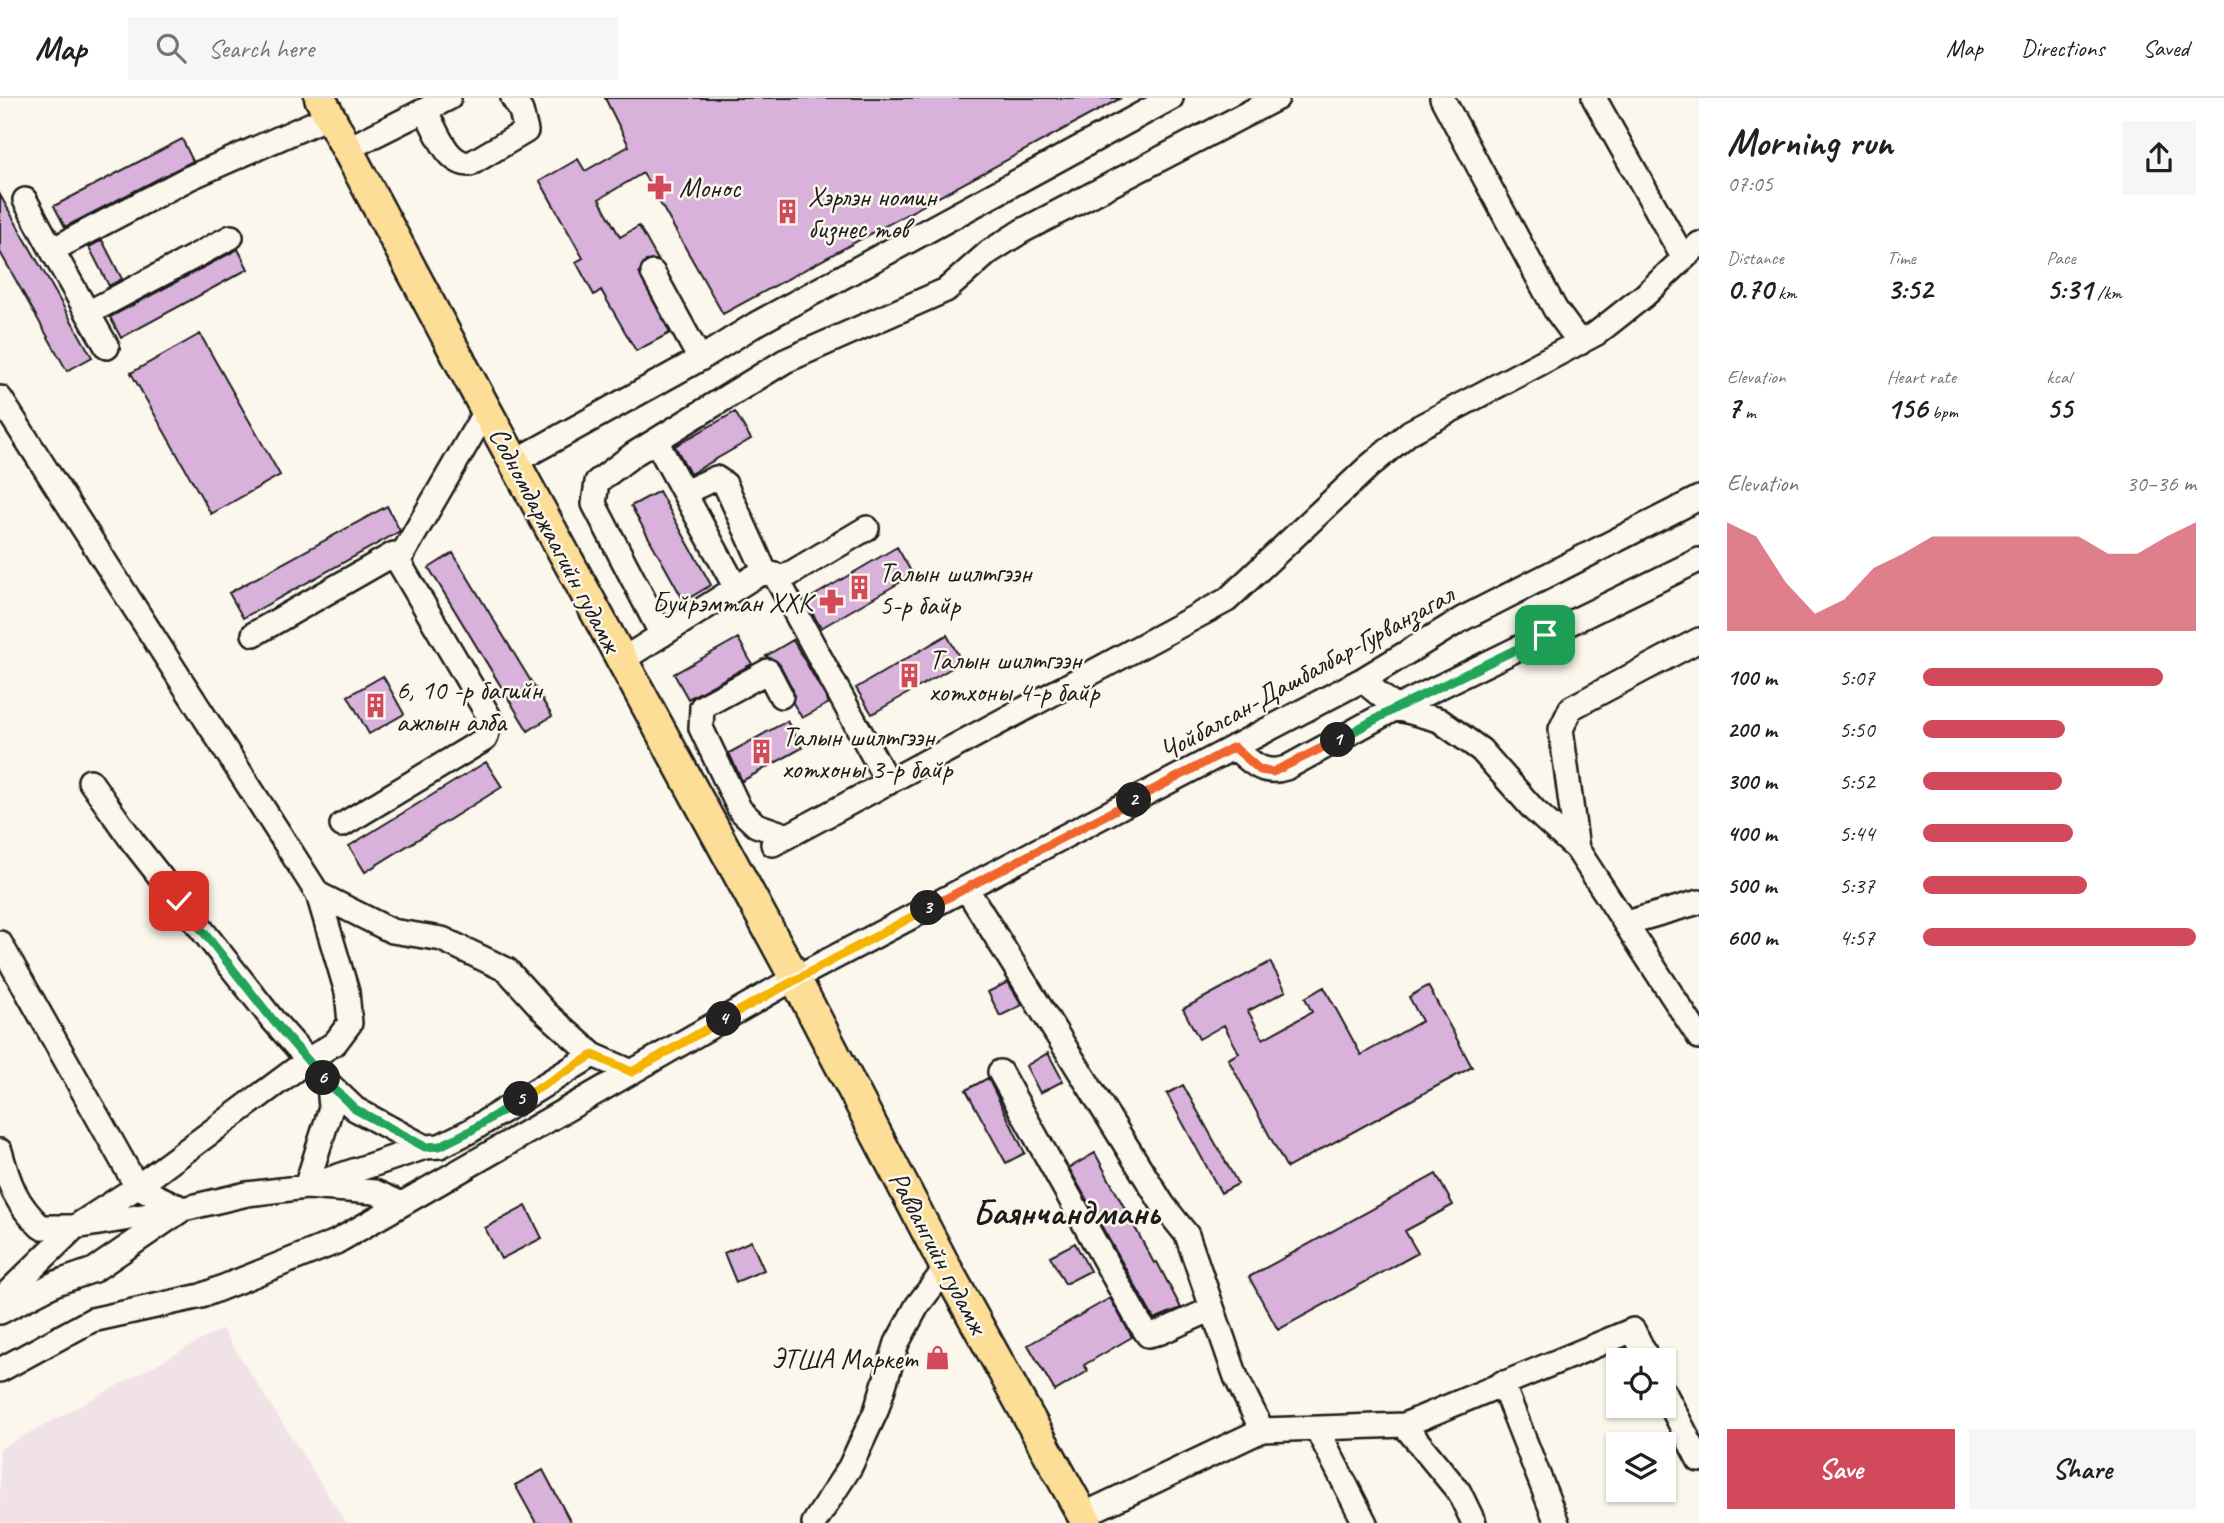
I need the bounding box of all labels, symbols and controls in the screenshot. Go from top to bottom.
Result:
search box [128,17,618,80]
text: Map [35,27,86,69]
icon: search [152,29,190,67]
text: Search here [208,32,314,65]
text: Map [1946,33,1983,63]
text: Directions [2021,33,2104,63]
text: Saved [2142,33,2189,63]
text: Morning run [1727,119,1893,166]
button: share [2122,121,2196,195]
text: 07:05 [1727,169,1773,198]
place label: Монос [679,170,741,205]
pharmacy icon: Монос [645,173,673,201]
place label: Хэрлэн номин бизнес төв [808,179,938,246]
building icon: Хэрлэн номин бизнес төв [774,198,802,226]
text: Distance [1727,246,1784,270]
text: Time [1887,246,1916,270]
text: Pace [2046,246,2076,270]
text: 0.70 [1727,270,1773,308]
text: 3:52 [1887,270,1933,308]
text: 5:31 [2046,270,2092,308]
text: km [1773,281,1797,305]
text: /km [2092,281,2122,305]
text: Elevation [1727,365,1785,389]
text: Heart rate [1887,365,1956,389]
text: kcal [2046,365,2071,389]
text: 7 [1727,389,1740,427]
text: 156 [1887,389,1927,427]
text: 55 [2046,389,2072,427]
text: m [1740,400,1756,424]
text: bpm [1927,400,1958,424]
street label: Содномдаржаагийн гудамж [481,420,631,660]
text: Elevation [1727,469,1798,498]
text: 30–36 m [2126,469,2196,498]
place label: Талын шилтгээн 5-р байр [879,555,1033,622]
building icon: Талын шилтгээн 5-р байр [845,574,873,602]
street label: Чойбалсан-Дашбалбар-Гурванзагал [1153,576,1462,769]
place label: Буйрэмтан ХХК [652,585,816,620]
pharmacy icon: Буйрэмтан ХХК [818,588,846,616]
pin [1515,605,1575,665]
icon: arrive [1526,616,1564,654]
place label: Талын шилтгээн хотхоны 4-р байр [929,642,1101,709]
building icon: Талын шилтгээн хотхоны 4-р байр [895,661,923,689]
text: 100 m [1727,663,1777,692]
text: 5:07 [1839,663,1875,692]
place label: 6, 10 -р багийн ажлын алба [396,672,544,739]
building icon: 6, 10 -р багийн ажлын алба [362,691,390,719]
text: 200 m [1727,715,1777,744]
text: 5:50 [1839,715,1875,744]
place label: Талын шилтгээн хотхоны 3-р байр [782,719,954,786]
pin: 1 [1320,722,1356,758]
text: 1 [1333,727,1342,751]
building icon: Талын шилтгээн хотхоны 3-р байр [748,738,776,766]
text: 300 m [1727,767,1777,796]
text: 5:52 [1839,767,1875,796]
pin: 2 [1116,782,1152,818]
text: 2 [1129,787,1138,811]
text: 400 m [1727,819,1777,848]
text: 5:44 [1839,819,1875,848]
pin [149,871,209,931]
text: 500 m [1727,871,1776,900]
text: 5:37 [1839,871,1875,900]
icon: check [160,882,198,920]
pin: 3 [911,890,946,926]
text: 3 [923,895,932,919]
text: 600 m [1727,923,1777,952]
text: 4:57 [1839,923,1875,952]
pin: 4 [706,1002,742,1037]
text: 4 [719,1006,728,1030]
pin: 6 [306,1060,340,1096]
text: 6 [318,1065,327,1089]
pin: 5 [504,1082,538,1116]
text: 5 [516,1086,525,1110]
street label: Равдангийн гудамж [881,1165,997,1342]
district label: Баянчандмань [973,1190,1161,1235]
place label: ЭТША Маркет [771,1341,919,1376]
shop icon: ЭТША Маркет [924,1344,952,1372]
map controls [1606,1348,1676,1502]
button: locate [1606,1348,1676,1418]
button: Save [1727,1429,1955,1509]
button: Share [1969,1429,2196,1509]
button: layers [1606,1432,1676,1502]

